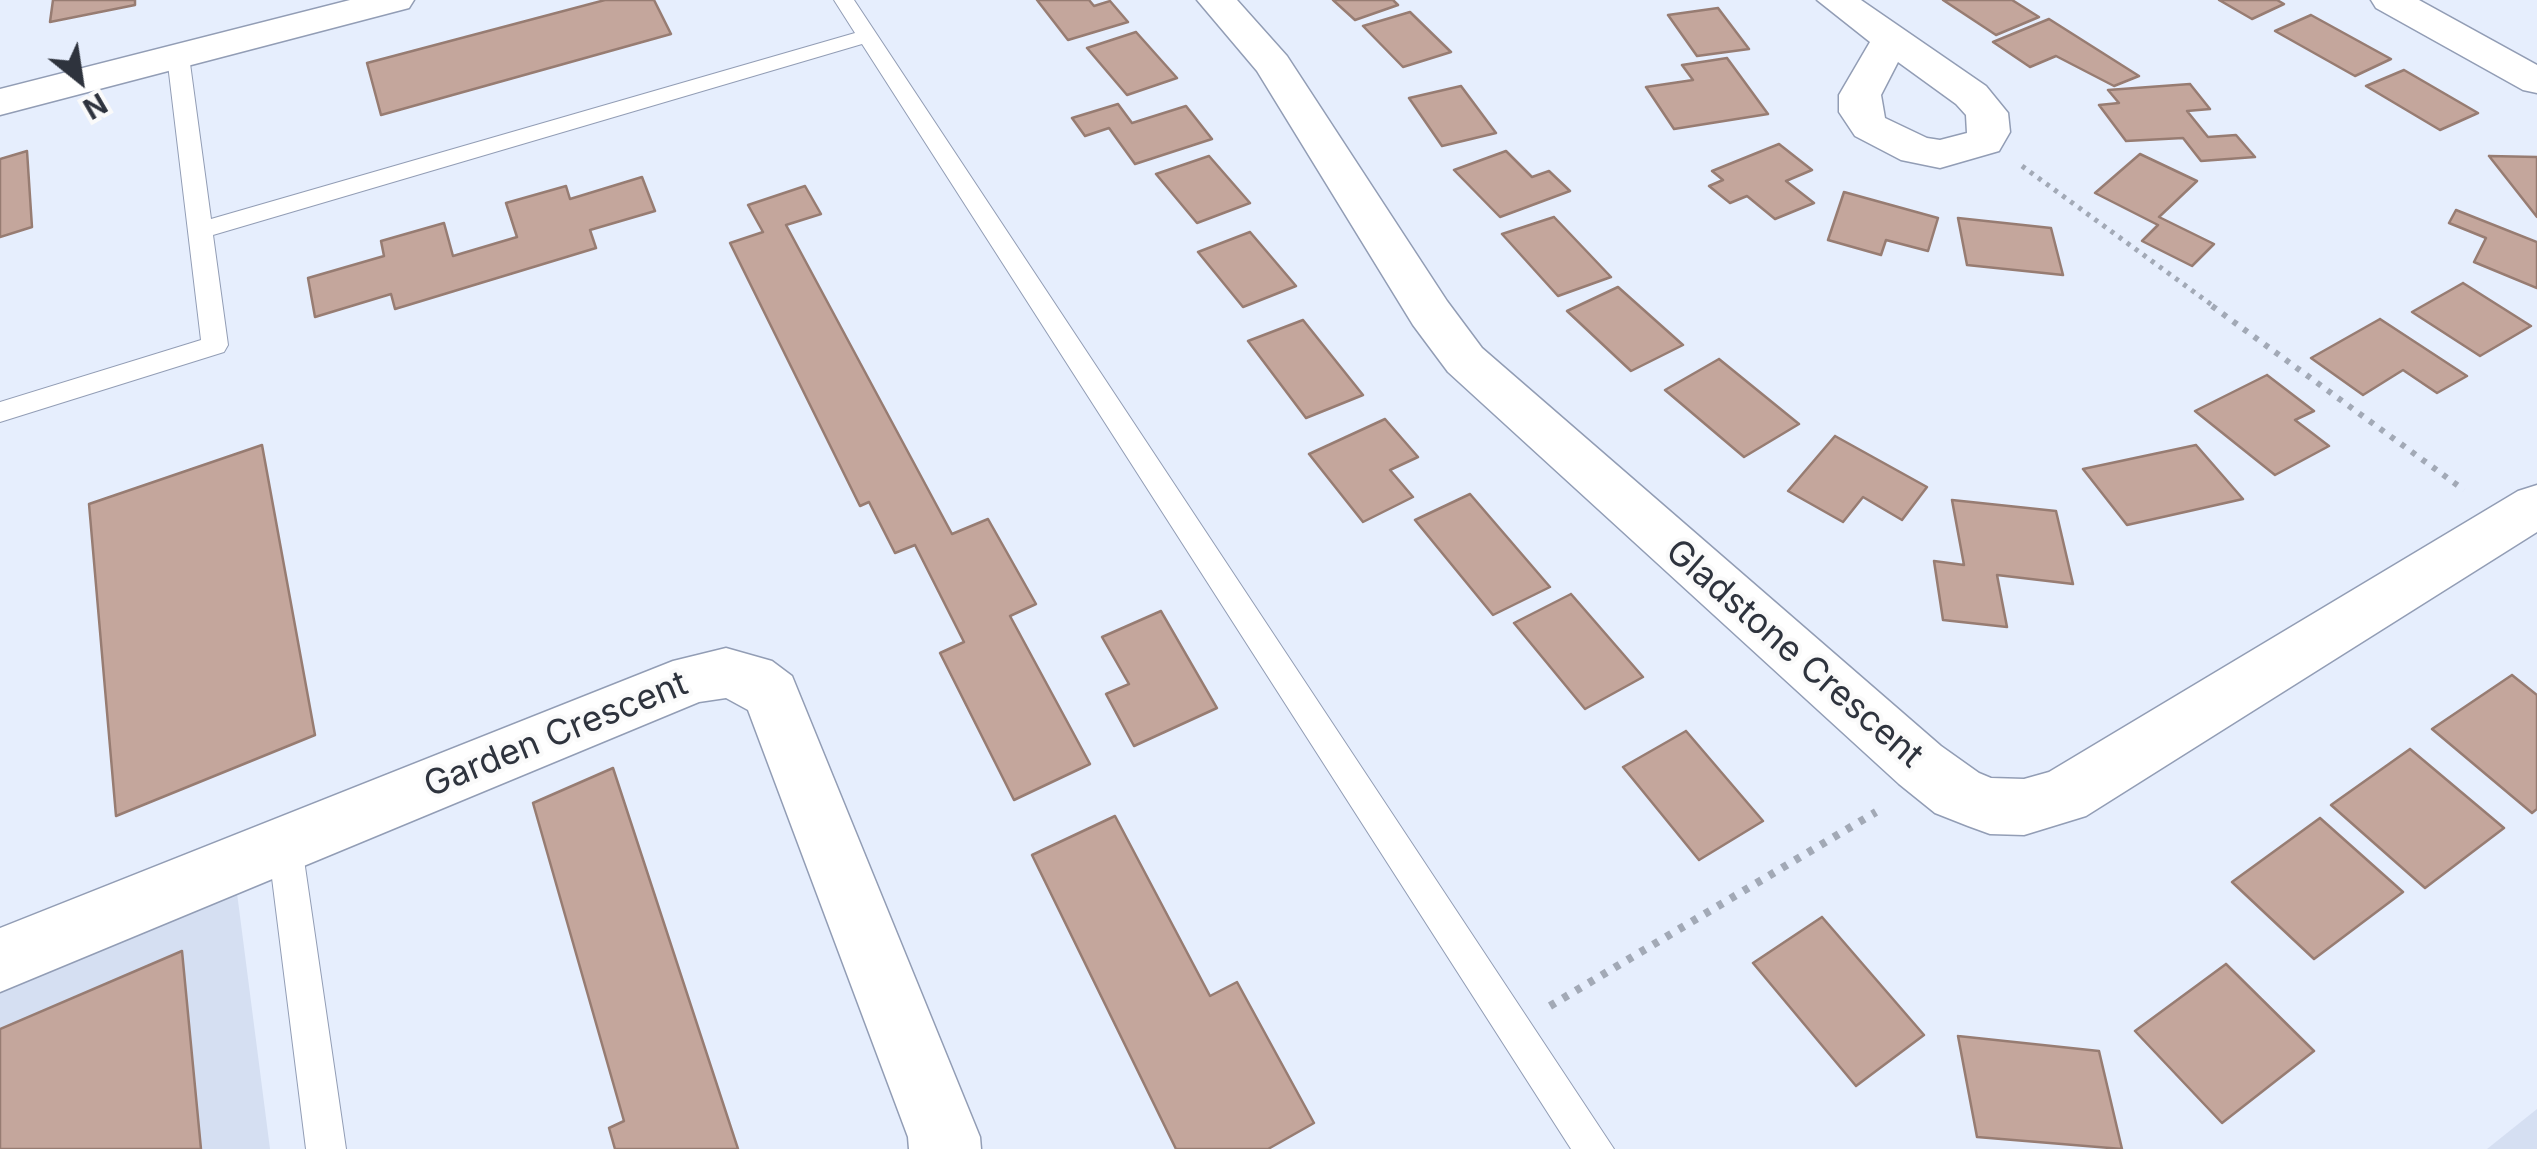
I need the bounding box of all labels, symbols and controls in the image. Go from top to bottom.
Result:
north arrow [30,30,130,130]
text: N [77,86,113,126]
street label: Gladstone Crescent [1657,531,1931,777]
street label: Garden Crescent [418,663,694,807]

